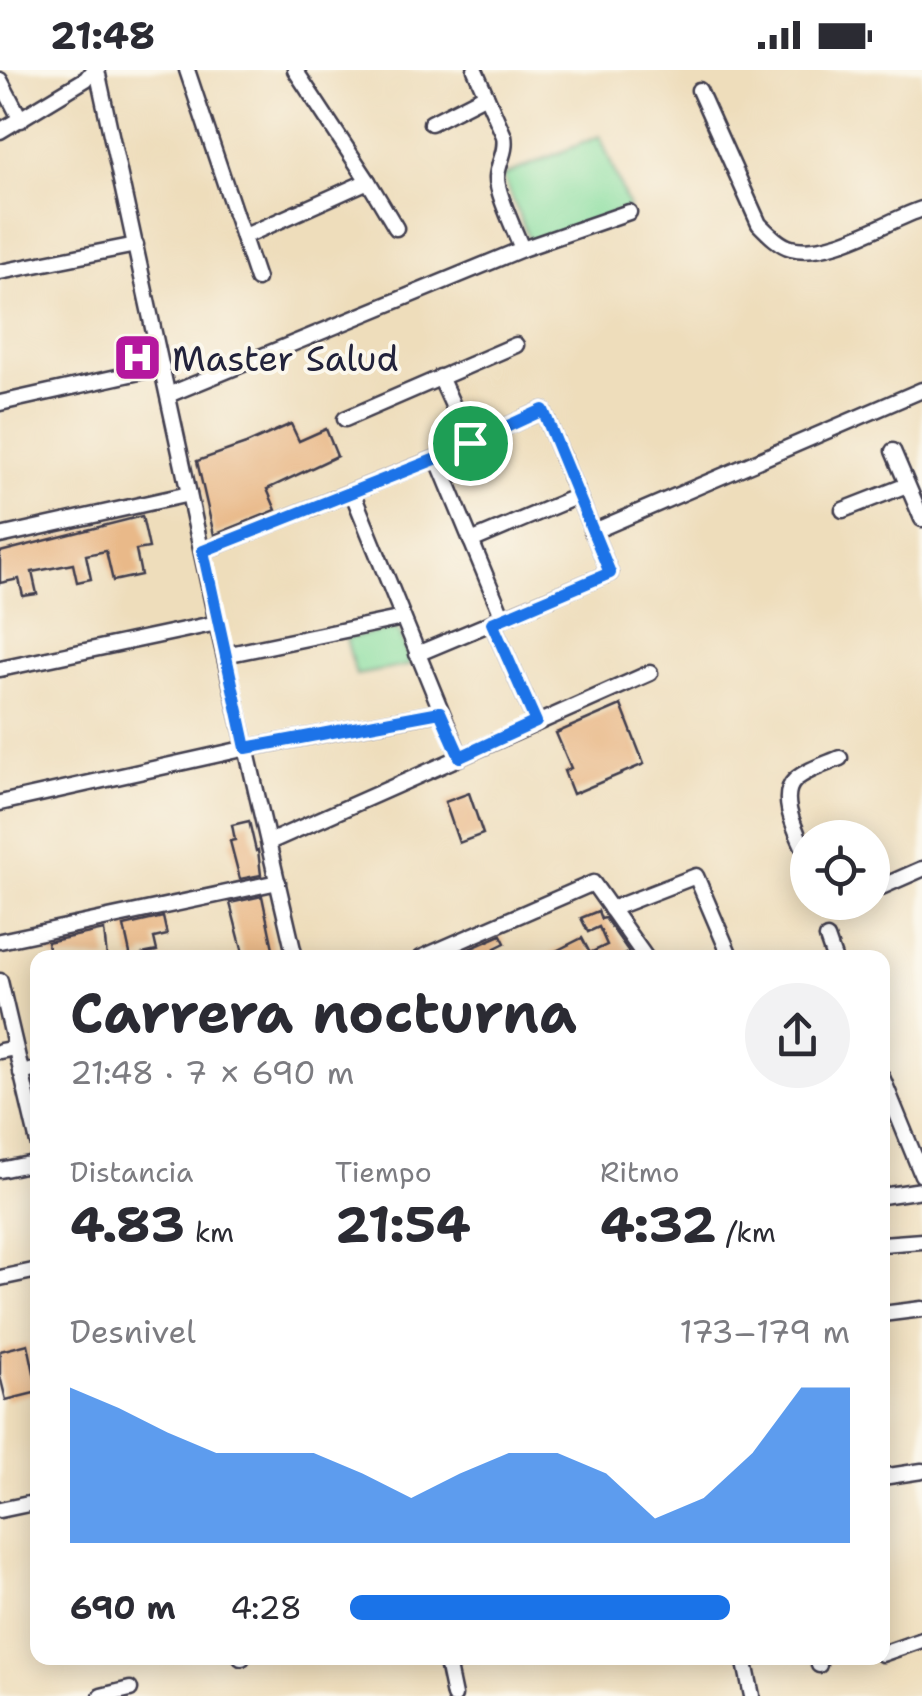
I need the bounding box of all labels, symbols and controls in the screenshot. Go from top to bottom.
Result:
text: 21:48 [50,10,155,61]
hospital icon: Master Salud [111,332,163,384]
place label: Master Salud [172,335,399,382]
pin [428,401,513,486]
icon: arrive [443,416,498,471]
map controls [790,820,890,920]
button: locate [790,820,890,920]
text: Carrera nocturna [70,976,577,1050]
button: share [745,983,850,1088]
text: 21:48 · 7 × 690 m [70,1051,354,1094]
text: Distancia [70,1153,193,1191]
text: Tiempo [335,1153,432,1191]
text: Ritmo [600,1153,680,1191]
text: 4.83 [70,1191,185,1258]
text: 21:54 [335,1191,471,1258]
text: 4:32 [600,1191,716,1258]
text: km [185,1213,234,1251]
text: /km [716,1213,776,1251]
text: Desnivel [70,1310,196,1353]
text: 173–179 m [680,1310,850,1353]
text: 690 m [70,1586,176,1629]
text: 4:28 [230,1586,302,1629]

